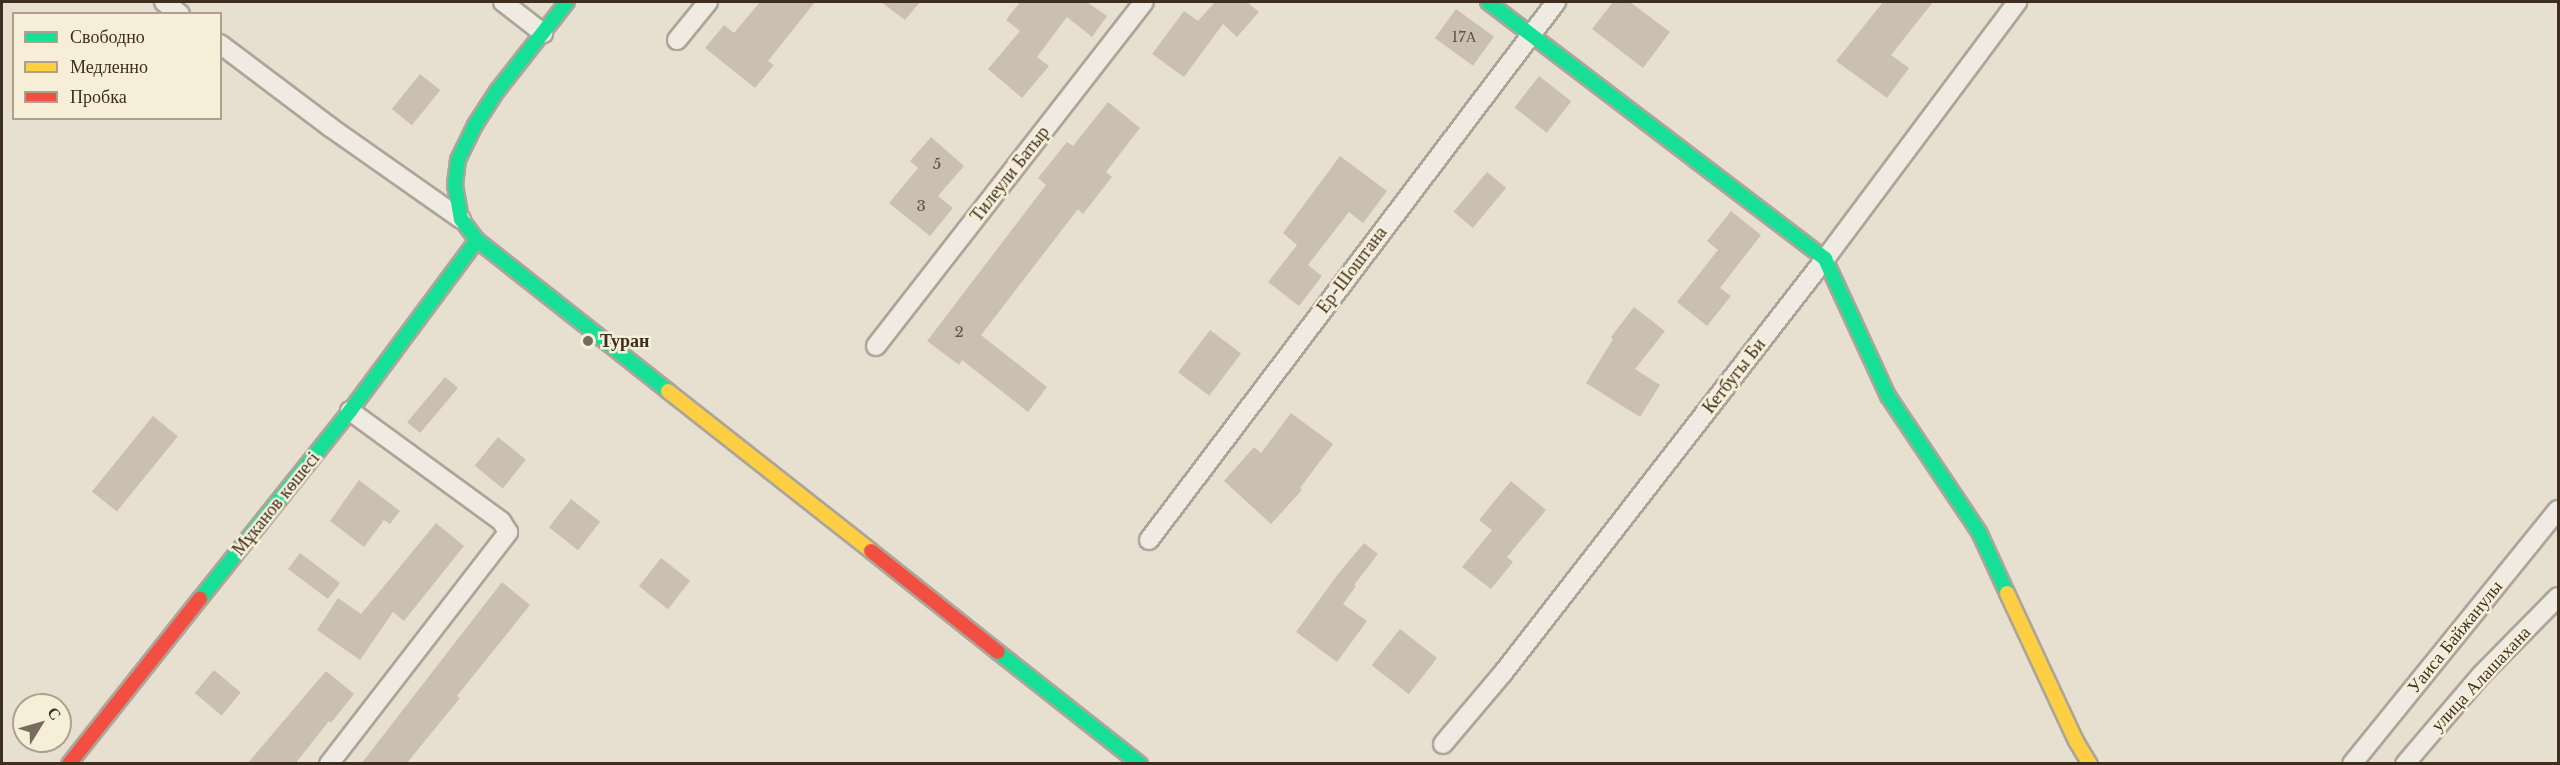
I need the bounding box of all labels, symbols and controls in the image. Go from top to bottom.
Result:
legend [12,12,222,120]
text: Свободно [70,26,145,48]
house number: 17А [1451,28,1477,46]
text: Медленно [70,56,148,78]
text: Пробка [70,86,127,108]
street label: Тилеули Батыр [966,122,1054,226]
house number: 5 [933,155,941,173]
house number: 3 [916,197,926,215]
street label: Ер-Шоштана [1312,222,1392,318]
house number: 2 [954,323,964,341]
place label: Туран [600,330,649,352]
marker: Туран [581,334,595,348]
street label: Кетбугы Би [1698,334,1770,418]
street label: Мұканов көшесі [228,448,324,560]
street label: Уаиса Байжанулы [2403,576,2507,698]
street label: улица Алашахана [2427,622,2535,736]
north arrow [12,693,72,753]
text: С [43,703,66,724]

